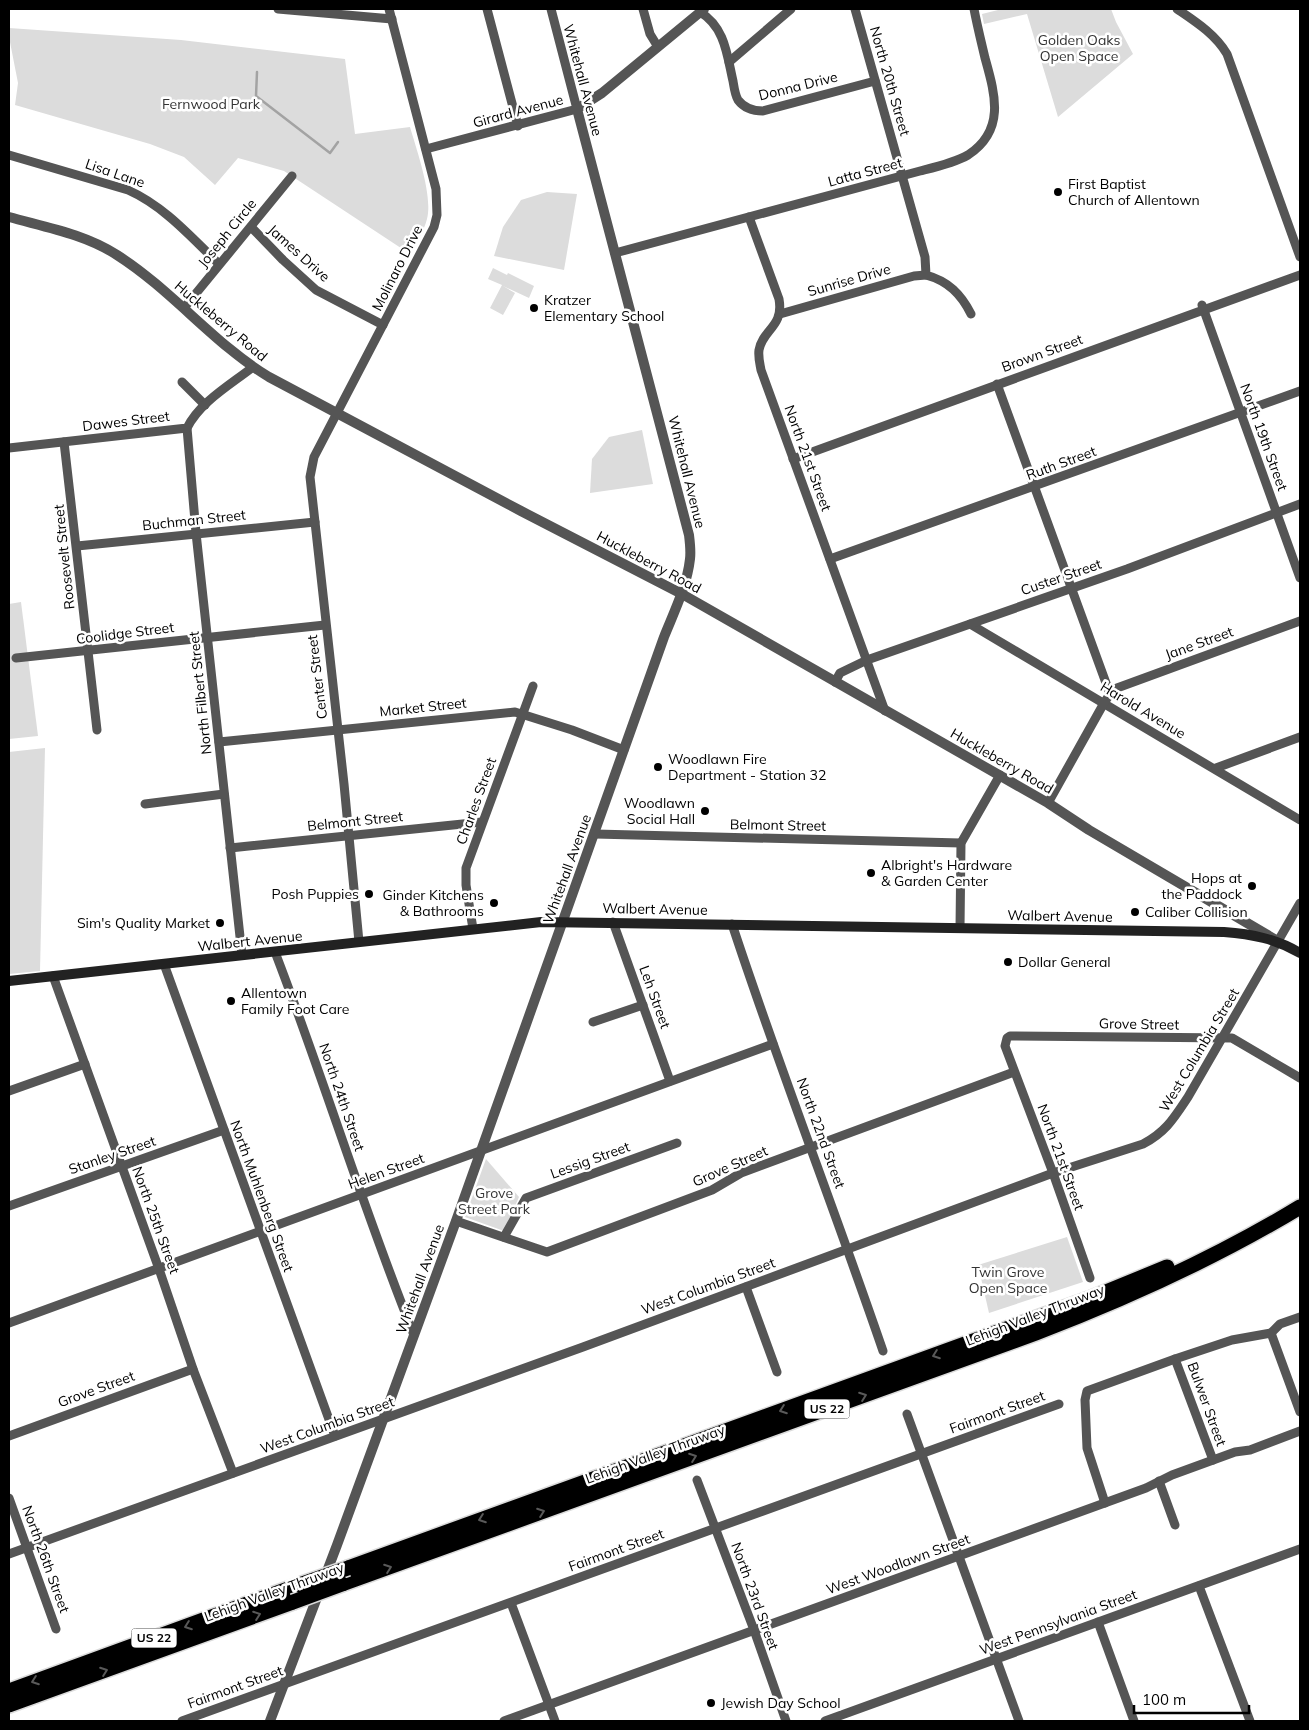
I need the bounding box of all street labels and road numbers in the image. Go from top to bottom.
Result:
street label: Whitehall Avenue [559,22,607,138]
street label: North 20th Street [866,24,914,138]
street label: Donna Drive [757,68,839,104]
street label: Girard Avenue [471,90,565,132]
street label: Latta Street [826,153,904,191]
street label: Lisa Lane [83,154,147,192]
street label: Joseph Circle [194,195,260,271]
street label: James Drive [264,220,334,286]
street label: Molinaro Drive [368,222,426,314]
street label: Sunrise Drive [805,260,893,300]
street label: Huckleberry Road [171,277,271,365]
street label: Brown Street [999,330,1085,376]
street label: North 19th Street [1236,381,1292,493]
street label: North 21st Street [780,402,836,514]
street label: Dawes Street [81,407,171,435]
street label: Whitehall Avenue [664,414,710,530]
street label: Ruth Street [1024,442,1099,484]
street label: Roosevelt Street [50,503,78,610]
street label: Buchman Street [141,506,247,534]
street label: Huckleberry Road [594,527,704,597]
street label: Custer Street [1018,555,1104,599]
street label: Coolidge Street [75,618,175,648]
street label: Jane Street [1162,622,1236,664]
street label: North Filbert Street [185,630,215,756]
street label: Center Street [303,634,331,720]
street label: Harold Avenue [1097,677,1189,743]
street label: Market Street [379,693,468,721]
street label: Huckleberry Road [947,724,1057,798]
street label: Charles Street [452,755,500,847]
street label: Belmont Street [306,807,404,835]
street label: Whitehall Avenue [539,812,595,926]
street label: Belmont Street [730,815,826,835]
street label: Walbert Avenue [602,899,708,919]
street label: Walbert Avenue [1007,906,1113,926]
street label: Walbert Avenue [197,927,303,955]
street label: Leh Street [635,963,675,1031]
street label: West Columbia Street [1155,985,1243,1115]
street label: Grove Street [1099,1014,1179,1034]
street label: North 24th Street [315,1041,369,1153]
street label: North 22nd Street [793,1075,849,1191]
street label: North 21st Street [1033,1101,1089,1213]
street label: North Muhlenberg Street [226,1118,298,1274]
street label: Stanley Street [66,1132,158,1178]
street label: Lessig Street [548,1137,632,1183]
street label: Grove Street [690,1141,770,1191]
street label: Helen Street [345,1149,427,1193]
street label: North 25th Street [128,1164,184,1276]
street label: Whitehall Avenue [392,1222,448,1336]
street label: West Columbia Street [639,1253,777,1319]
street label: Lehigh Valley Thruway [963,1280,1107,1350]
street label: Bulwer Street [1183,1360,1231,1449]
street label: Grove Street [55,1367,137,1411]
street label: Fairmont Street [947,1386,1047,1438]
street label: West Columbia Street [258,1392,396,1458]
road number: US 22 [804,1400,850,1418]
street label: Lehigh Valley Thruway [583,1420,728,1488]
street label: North 26th Street [18,1503,74,1615]
street label: Fairmont Street [566,1524,666,1576]
street label: West Woodlawn Street [824,1530,972,1598]
street label: North 23rd Street [727,1540,783,1652]
street label: Lehigh Valley Thruway [202,1558,347,1626]
street label: West Pennsylvania Street [977,1585,1139,1659]
road number: US 22 [132,1629,176,1648]
street label: Fairmont Street [185,1661,285,1713]

